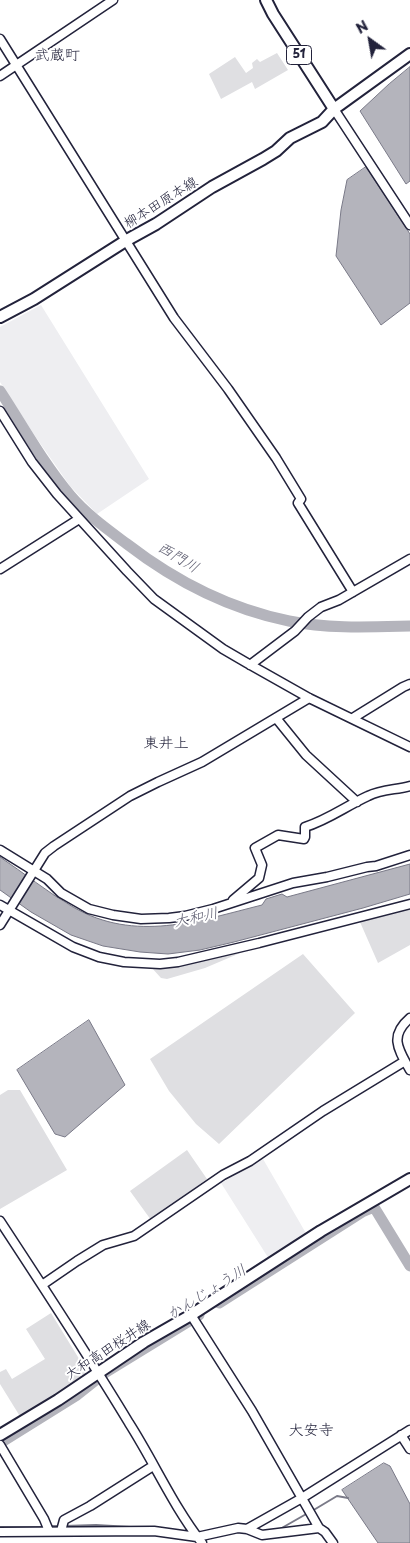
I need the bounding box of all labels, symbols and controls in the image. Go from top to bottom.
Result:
north arrow [345,15,395,65]
text: N [352,15,372,39]
road number: 51 [286,46,312,64]
district label: 武蔵町 [35,47,79,65]
street label: 柳本田原本線 [121,174,201,232]
water label: 西門川 [154,539,202,577]
district label: 東井上 [144,735,188,753]
water label: 大和川 [172,905,220,931]
water label: かんじょう川 [164,1262,250,1324]
street label: 大和高田桜井線 [62,1316,154,1384]
district label: 大安寺 [289,1422,333,1440]

